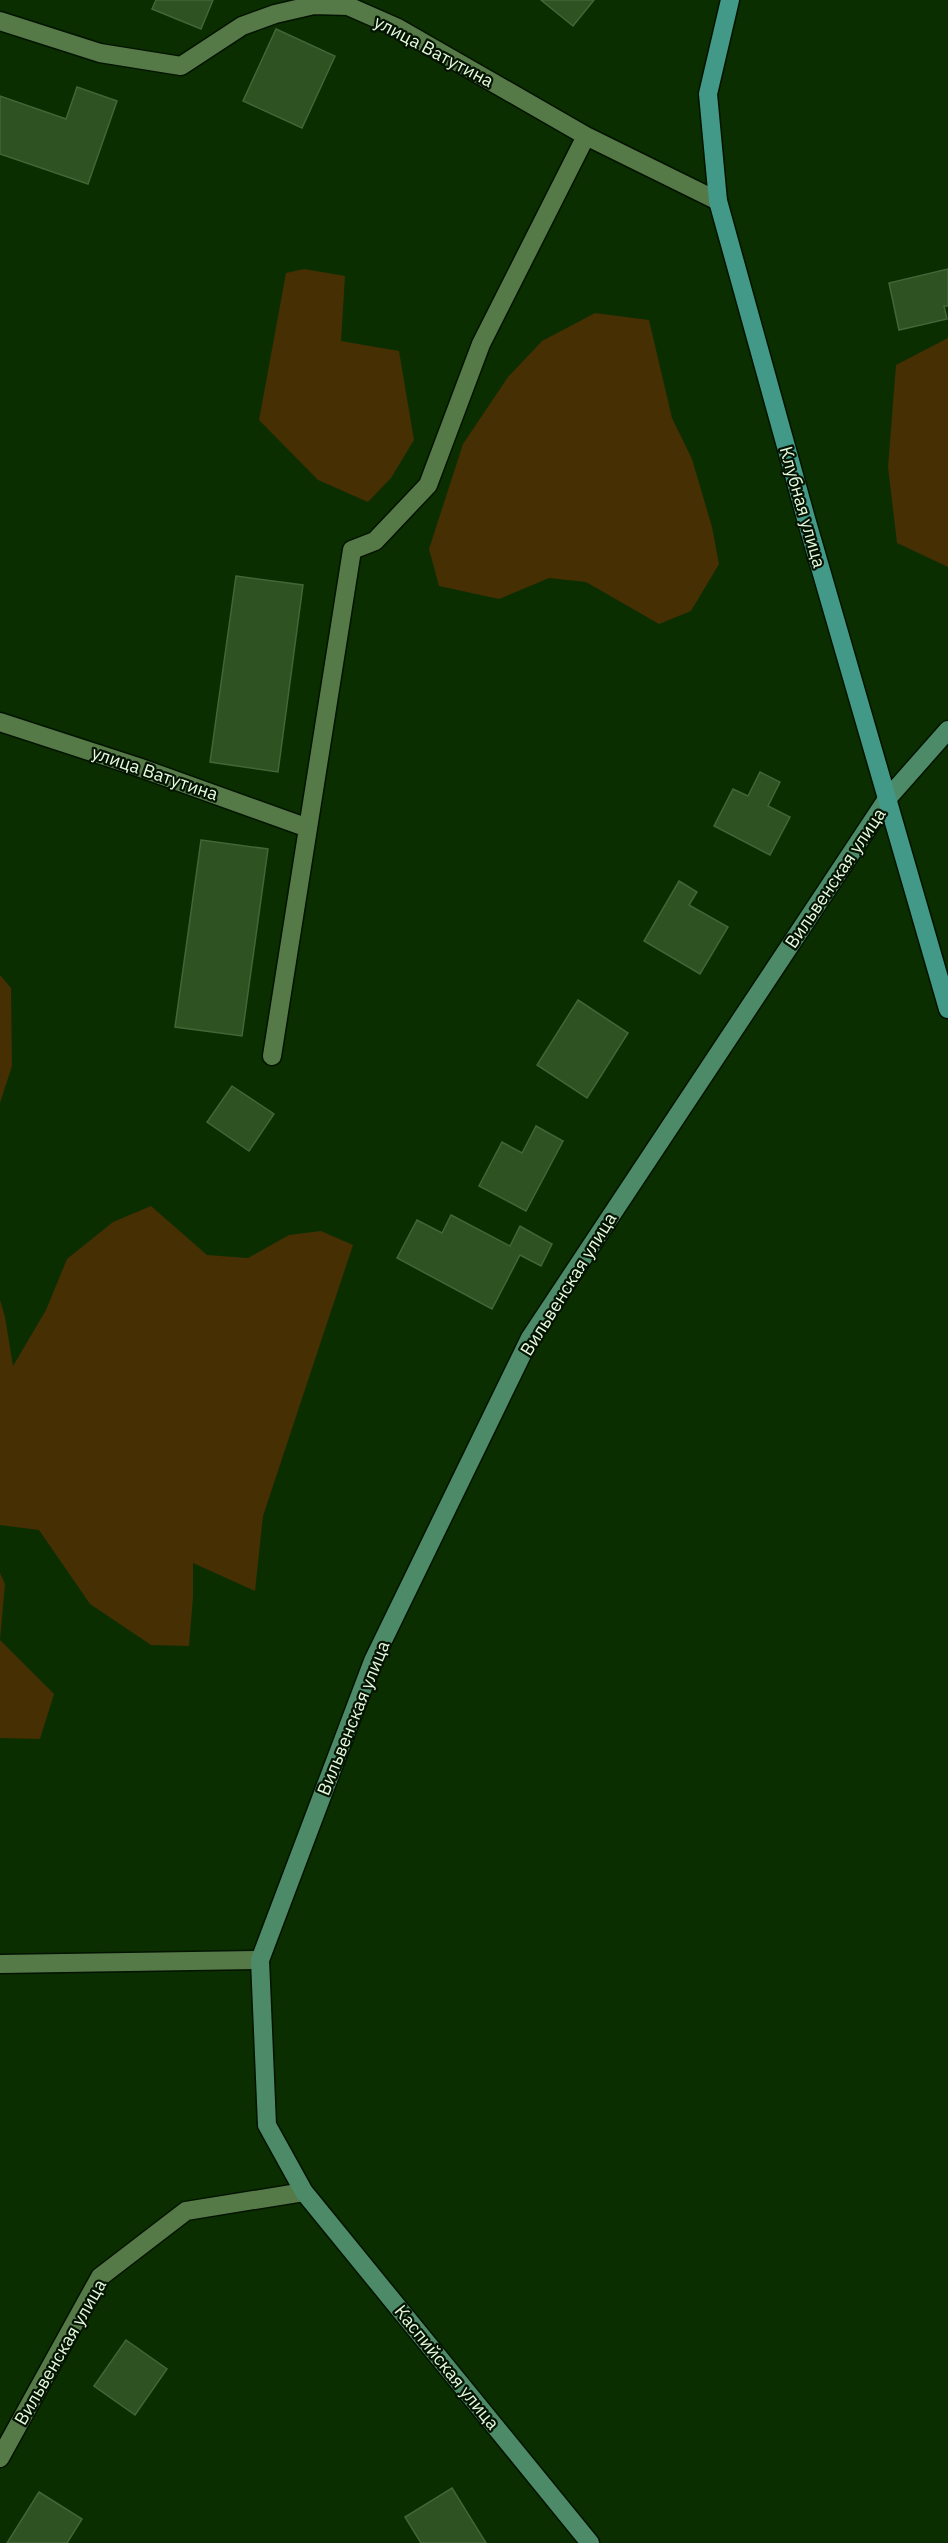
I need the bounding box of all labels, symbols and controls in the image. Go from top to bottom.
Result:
street label: улица Ватутина [370,10,498,92]
street label: Клубная улица [775,444,831,571]
street label: улица Ватутина [89,741,222,806]
street label: Вильвенская улица [779,803,891,953]
street label: Вильвенская улица [515,1208,622,1360]
street label: Вильвенская улица [312,1637,395,1799]
street label: Вильвенская улица [9,2275,111,2429]
street label: Каспийская улица [390,2300,505,2434]

